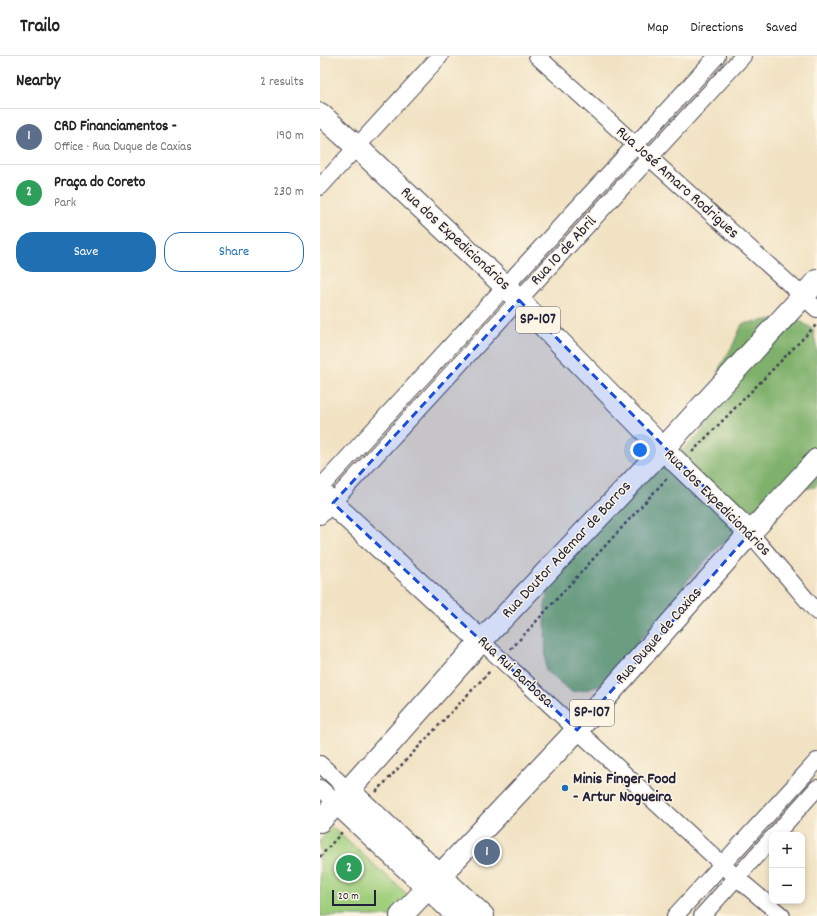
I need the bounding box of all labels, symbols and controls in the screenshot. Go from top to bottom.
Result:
text: Trailo [20,14,60,41]
text: Map [647,18,669,38]
text: Directions [691,18,744,38]
text: Saved [766,18,797,38]
text: Nearby [16,70,60,94]
text: 2 results [260,73,304,92]
text: CRD Financiamentos - [54,116,177,138]
street label: Rua José Amaro Rodrigues [610,121,744,245]
text: 1 [28,127,30,146]
text: 190 m [276,127,304,146]
text: Office · Rua Duque de Caxias [54,138,192,157]
text: Praça do Coreto [54,172,146,194]
street label: Rua dos Expedicionários [395,182,516,297]
text: 2 [26,183,32,202]
text: 230 m [274,183,304,202]
text: Park [54,194,76,213]
street label: Rua 10 de Abril [525,211,603,291]
button: Save [16,232,156,272]
button: Share [164,232,304,272]
road number: SP-107 [516,307,560,333]
your location [630,440,650,460]
street label: Rua dos Expedicionários [658,444,776,562]
street label: Rua Doutor Ademar de Barros [497,476,637,624]
street label: Rua Duque de Caxias [610,582,708,690]
street label: Rua Rui Barbosa [472,631,558,714]
road number: SP-107 [570,700,614,726]
place label: Minis Finger Food - Artur Nogueira [573,768,676,809]
marker: Minis Finger Food - Artur Nogueira [560,783,570,793]
map controls [769,832,805,904]
button: + [769,832,805,868]
pin: 1 [474,837,500,867]
pin: 2 [336,853,362,883]
button: − [769,868,805,904]
scale bar [332,888,376,907]
text: 20 m [338,889,359,905]

